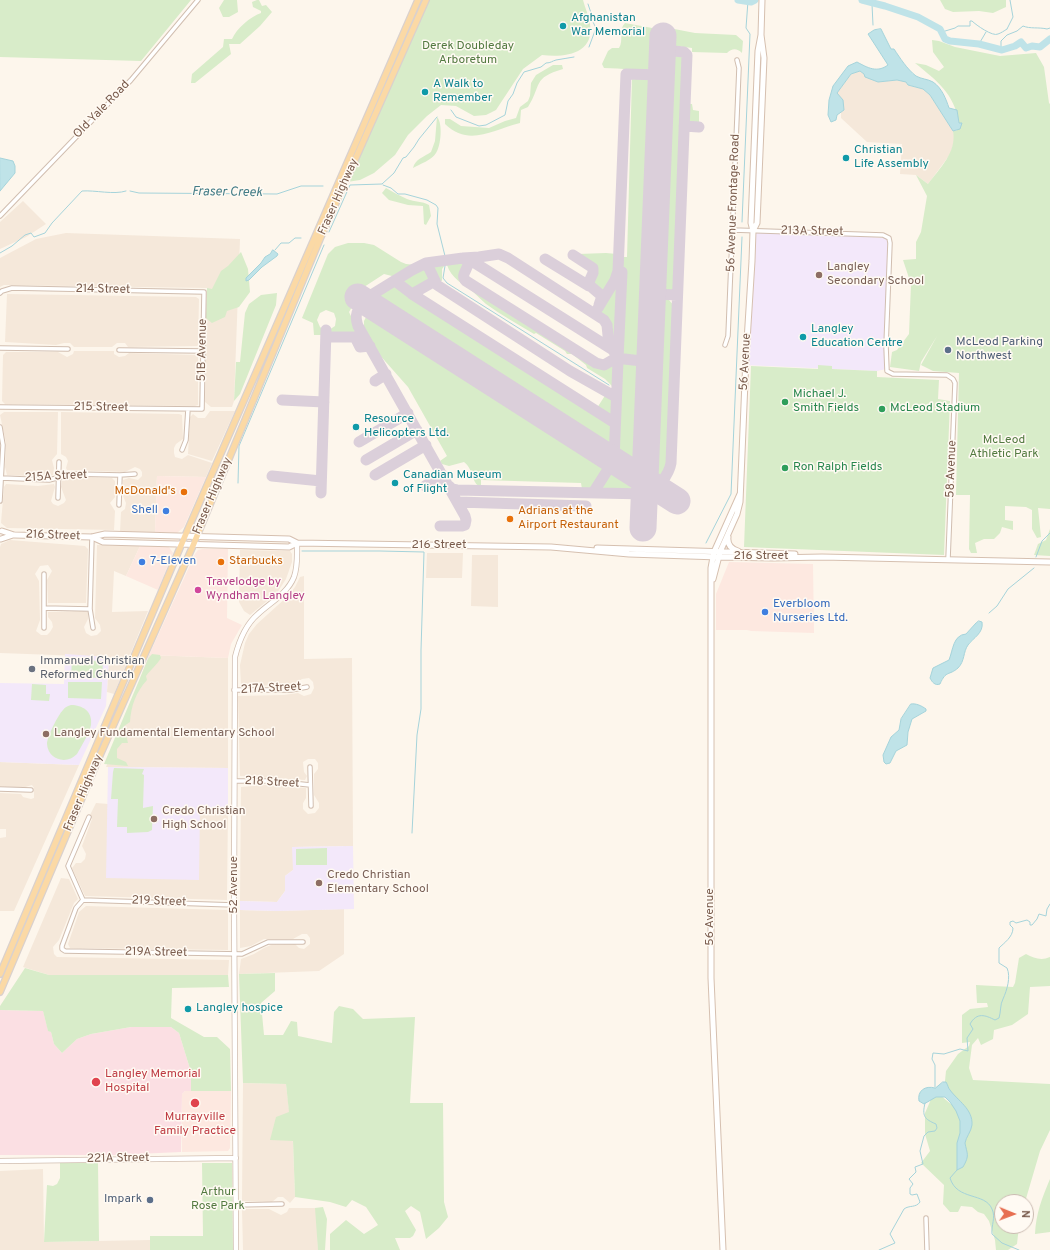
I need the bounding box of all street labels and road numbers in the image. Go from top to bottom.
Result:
street label: Old Yale Road [71,78,133,142]
street label: 56 Avenue Frontage Road [724,134,744,272]
street label: Fraser Highway [316,157,362,237]
street label: 213A Street [780,224,844,240]
street label: 214 Street [75,282,131,298]
street label: 51B Avenue [195,319,211,381]
street label: 56 Avenue [737,333,755,391]
street label: 215 Street [73,400,129,416]
street label: 58 Avenue [944,440,960,498]
street label: Fraser Highway [190,455,236,537]
street label: 215A Street [24,468,88,486]
street label: 216 Street [25,528,81,544]
street label: 216 Street [412,539,466,553]
street label: 216 Street [734,550,788,564]
street label: 217A Street [240,680,302,698]
street label: Fraser Highway [61,752,107,834]
street label: 218 Street [244,774,300,792]
street label: 52 Avenue [228,856,242,914]
street label: 56 Avenue [704,888,718,946]
street label: 219 Street [131,894,187,910]
street label: 219A Street [125,945,187,961]
street label: 221A Street [86,1151,150,1167]

